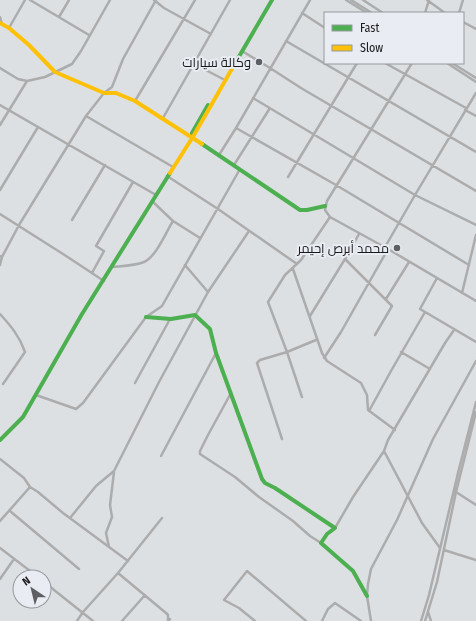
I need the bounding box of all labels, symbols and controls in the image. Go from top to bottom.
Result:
legend [324,12,464,64]
text: Fast [360,21,379,35]
text: Slow [360,41,383,55]
place label: وكالة سيارات [182,55,251,70]
marker: وكالة سيارات [254,57,264,67]
place label: محمد أبرص إحيمر [296,240,389,257]
marker: محمد أبرص إحيمر [392,243,402,253]
north arrow [12,569,52,609]
text: N [20,574,33,588]

